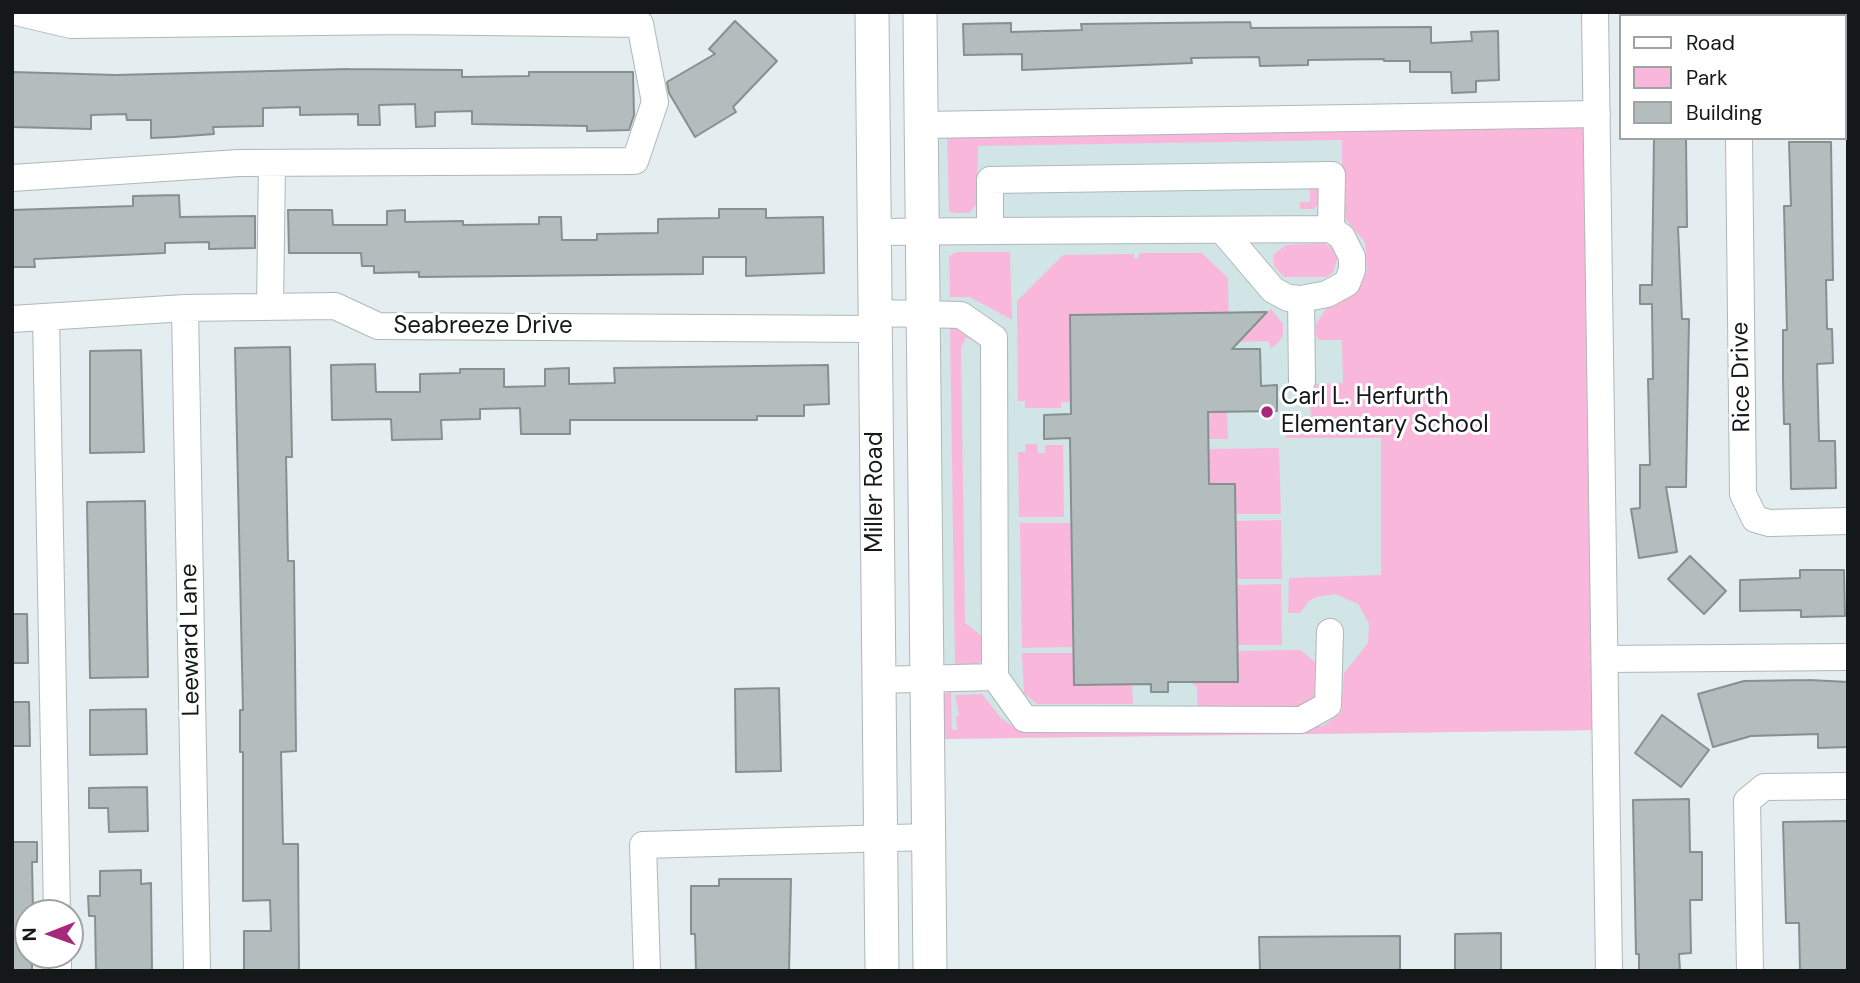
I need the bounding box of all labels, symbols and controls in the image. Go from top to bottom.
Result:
legend [1618,14,1846,140]
text: Road [1686,29,1735,57]
text: Park [1686,64,1727,92]
text: Building [1686,99,1762,127]
street label: Seabreeze Drive [393,313,573,341]
street label: Rice Drive [1727,321,1757,433]
place label: Carl L. Herfurth Elementary School [1281,384,1489,440]
marker: Carl L. Herfurth Elementary School [1259,404,1275,420]
street label: Miller Road [862,431,890,553]
street label: Leeward Lane [175,563,207,717]
north arrow [14,899,84,969]
text: N [17,927,42,941]

